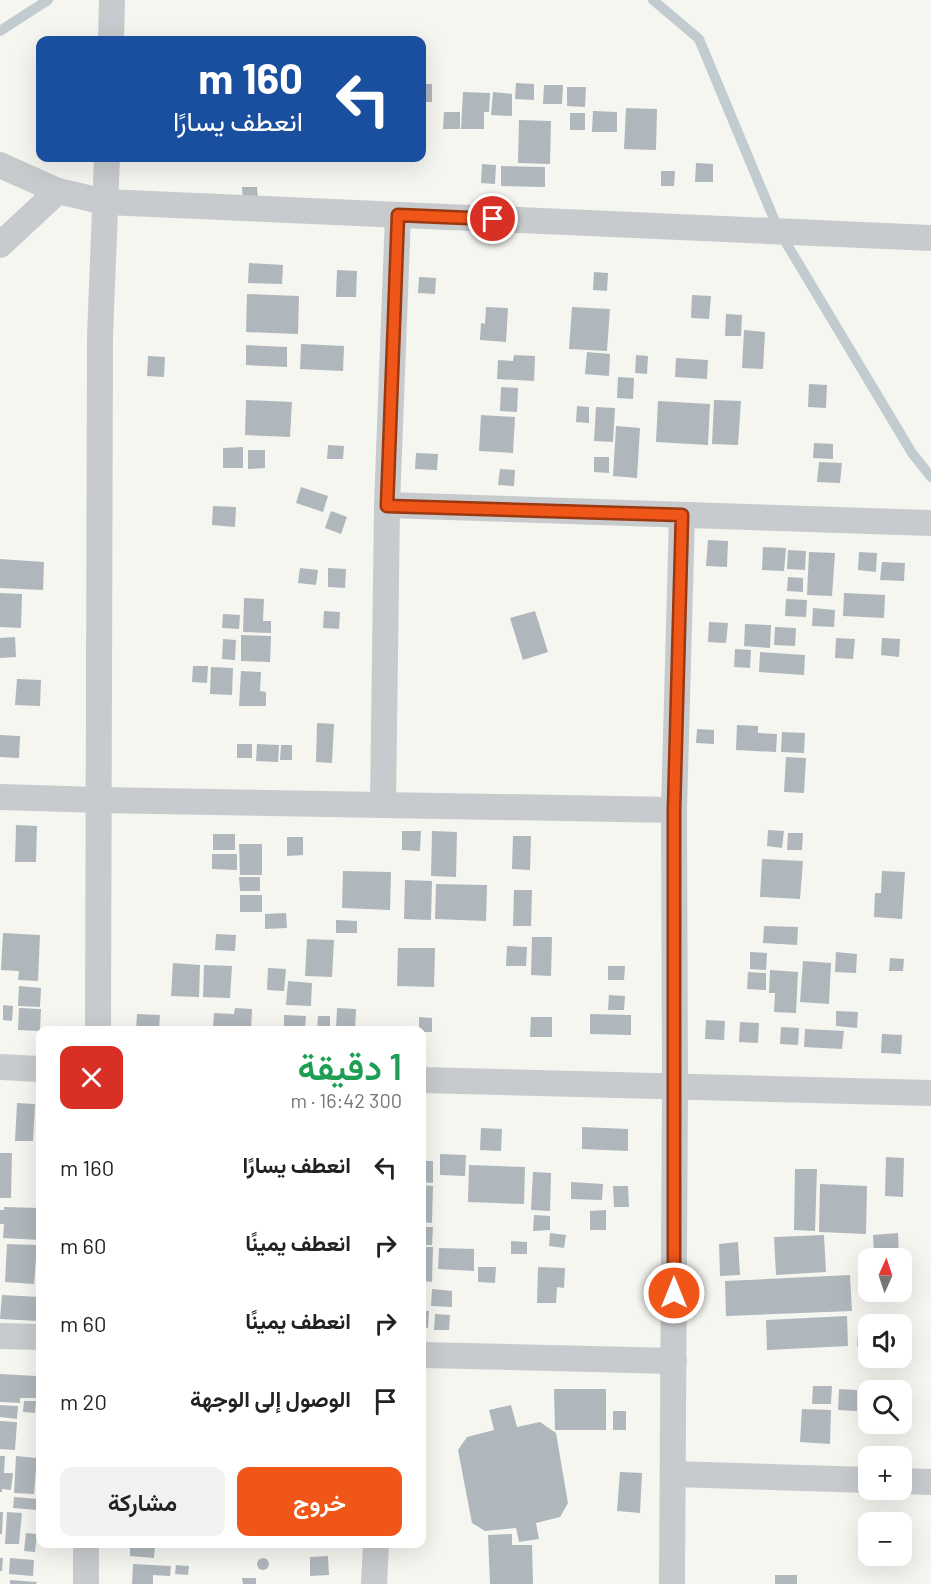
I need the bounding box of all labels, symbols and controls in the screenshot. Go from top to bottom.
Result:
text: 160 m [198,52,303,102]
icon: left [324,60,402,138]
text: انعطف يسارًا [173,104,303,136]
pin [467,193,518,244]
icon: arrive [476,202,509,235]
text: 1 دقيقة [298,1044,402,1087]
button: close [60,1046,123,1109]
text: 300 m · 16:42 [291,1088,402,1112]
text: انعطف يسارًا [242,1151,351,1177]
icon: left [369,1151,402,1184]
text: 160 m [60,1154,114,1180]
text: انعطف يمينًا [245,1229,351,1255]
icon: right [369,1229,402,1262]
text: 60 m [60,1232,106,1258]
north arrow [858,1248,912,1302]
map controls [858,1248,912,1566]
position arrow [642,1261,706,1325]
text: انعطف يمينًا [245,1307,351,1333]
icon: right [369,1307,402,1340]
text: 60 m [60,1310,106,1336]
button: sound [858,1314,912,1368]
button: search [858,1380,912,1434]
text: الوصول إلى الوجهة [190,1385,351,1411]
icon: arrive [369,1385,402,1418]
text: 20 m [60,1388,107,1414]
button: + [858,1446,912,1500]
button: مشاركة [60,1467,225,1536]
button: خروج [237,1467,402,1536]
button: − [858,1512,912,1566]

